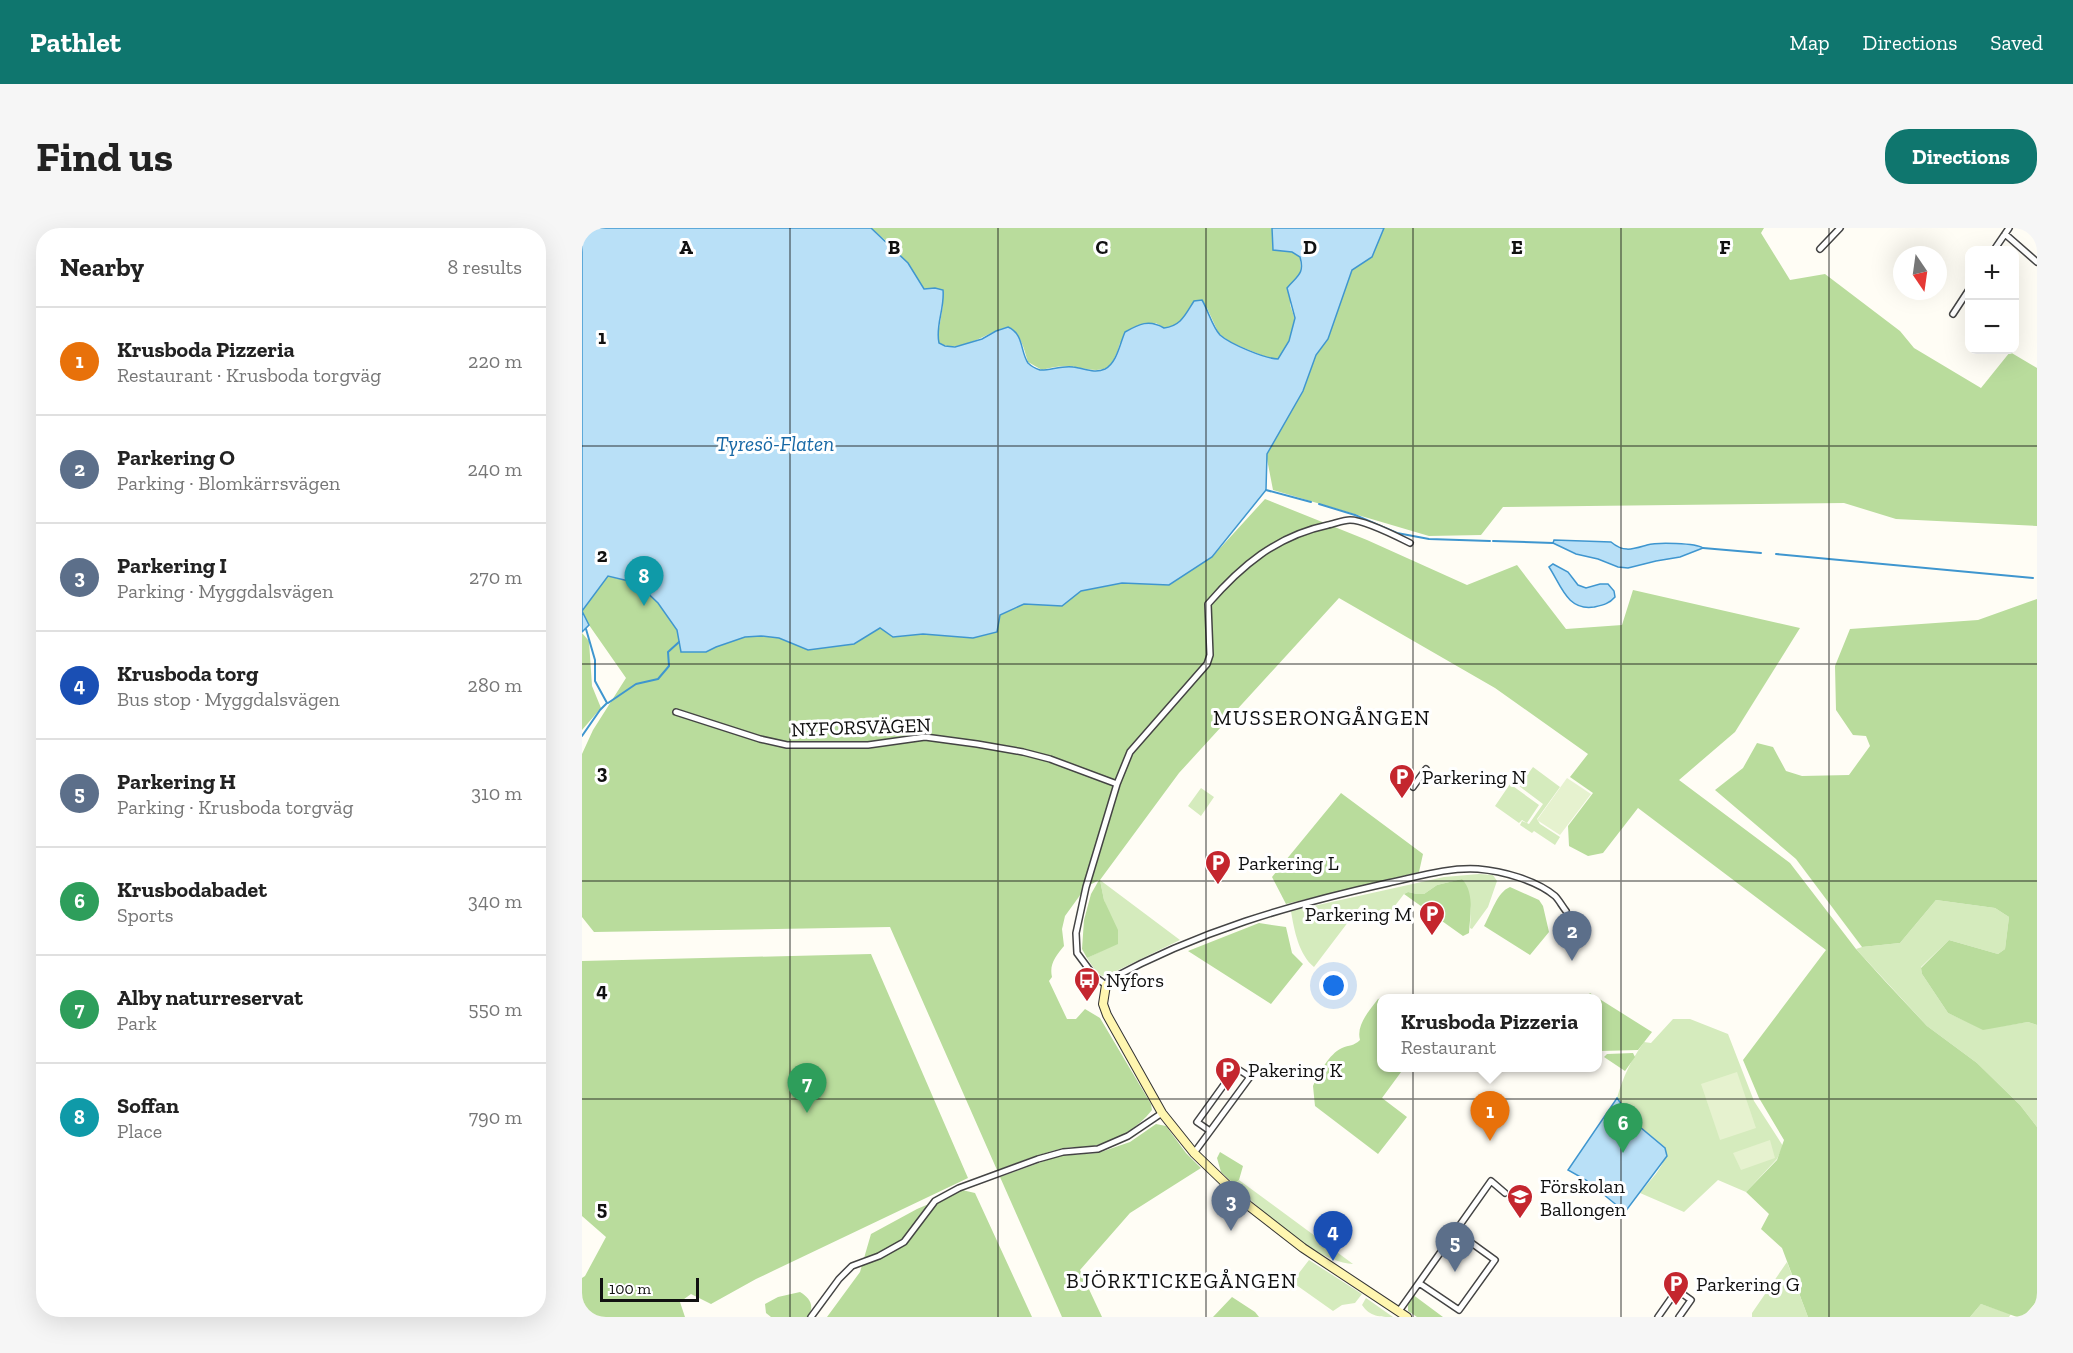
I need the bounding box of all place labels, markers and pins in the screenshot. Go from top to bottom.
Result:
pin: 8 [624,556,664,606]
parking icon: Parkering N [1387,762,1417,800]
place label: Parkering N [1422,765,1527,789]
parking icon: Parkering L [1203,848,1233,886]
place label: Parkering L [1238,851,1339,875]
parking icon: Parkering M [1417,899,1447,937]
place label: Parkering M [1305,902,1412,926]
pin: 2 [1552,912,1592,961]
bus stop icon: Nyfors [1072,965,1102,1003]
place label: Nyfors [1106,968,1164,992]
parking icon: Pakering K [1213,1055,1243,1093]
place label: Pakering K [1248,1058,1342,1082]
pin: 7 [788,1064,826,1113]
pin: 1 [1470,1092,1510,1141]
pin: 6 [1604,1104,1642,1153]
place label: Förskolan Ballongen [1540,1174,1626,1221]
pin: 3 [1212,1182,1250,1231]
school or university icon: Förskolan Ballongen [1505,1182,1535,1220]
pin: 4 [1314,1212,1353,1261]
pin: 5 [1436,1222,1474,1272]
parking icon: Parkering G [1661,1269,1691,1307]
place label: Parkering G [1696,1272,1800,1296]

